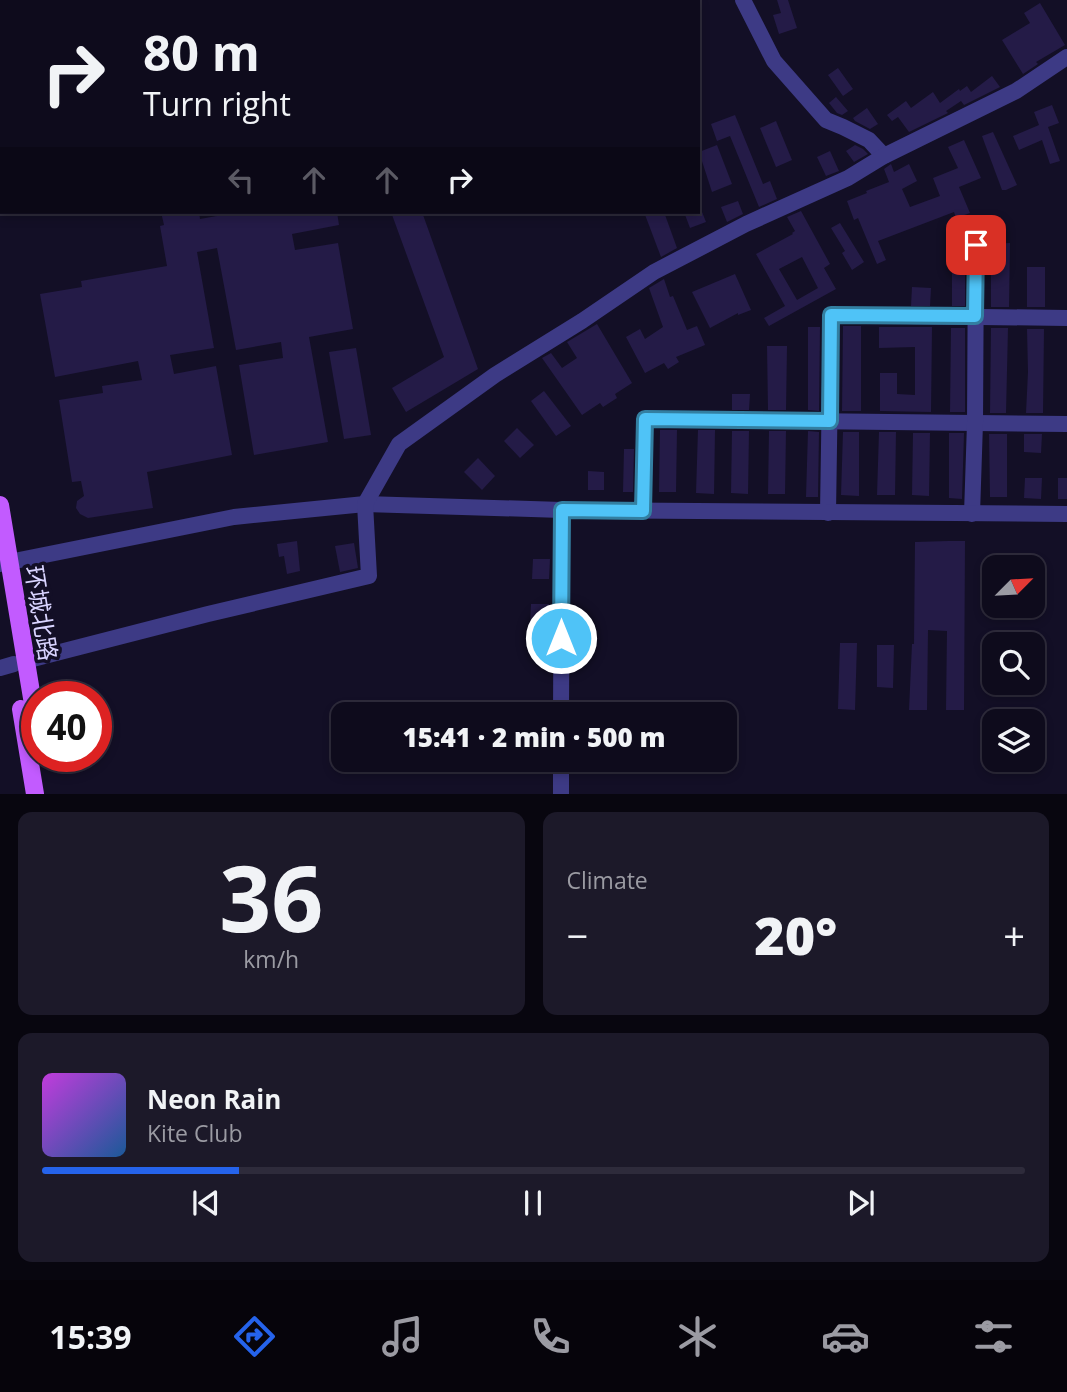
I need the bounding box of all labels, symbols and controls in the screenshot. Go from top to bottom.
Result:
text: 80 m [143,19,260,85]
icon: right [28,28,119,119]
text: Turn right [143,82,291,125]
icon: left [222,161,260,199]
icon: ahead [295,161,333,199]
icon: ahead [368,161,406,199]
icon: right [441,161,479,199]
pin [946,215,1006,275]
icon: arrive [957,226,995,264]
north arrow [982,555,1045,618]
map controls [982,555,1045,772]
street label: 环城北路 [18,563,66,663]
position arrow [524,601,598,675]
button: search [982,632,1045,695]
speed limit sign: 40 [21,681,112,772]
button: layers [982,709,1045,772]
text: 15:41 · 2 min · 500 m [403,719,665,755]
text: 36 [219,835,323,959]
text: Climate [567,864,648,896]
text: 20° [754,899,837,970]
text: − [567,909,588,961]
text: + [1003,909,1025,961]
text: km/h [243,943,299,975]
text: Neon Rain [147,1081,281,1117]
text: Kite Club [147,1117,242,1149]
icon: previous [187,1184,225,1222]
icon: pause [514,1184,552,1222]
icon: next [842,1184,880,1222]
icon: directions [230,1312,279,1361]
icon: music [378,1312,427,1361]
icon: phone [526,1312,575,1361]
icon: climate [673,1312,722,1361]
icon: car [821,1312,870,1361]
icon: filters [969,1312,1018,1361]
text: 15:39 [49,1315,132,1358]

